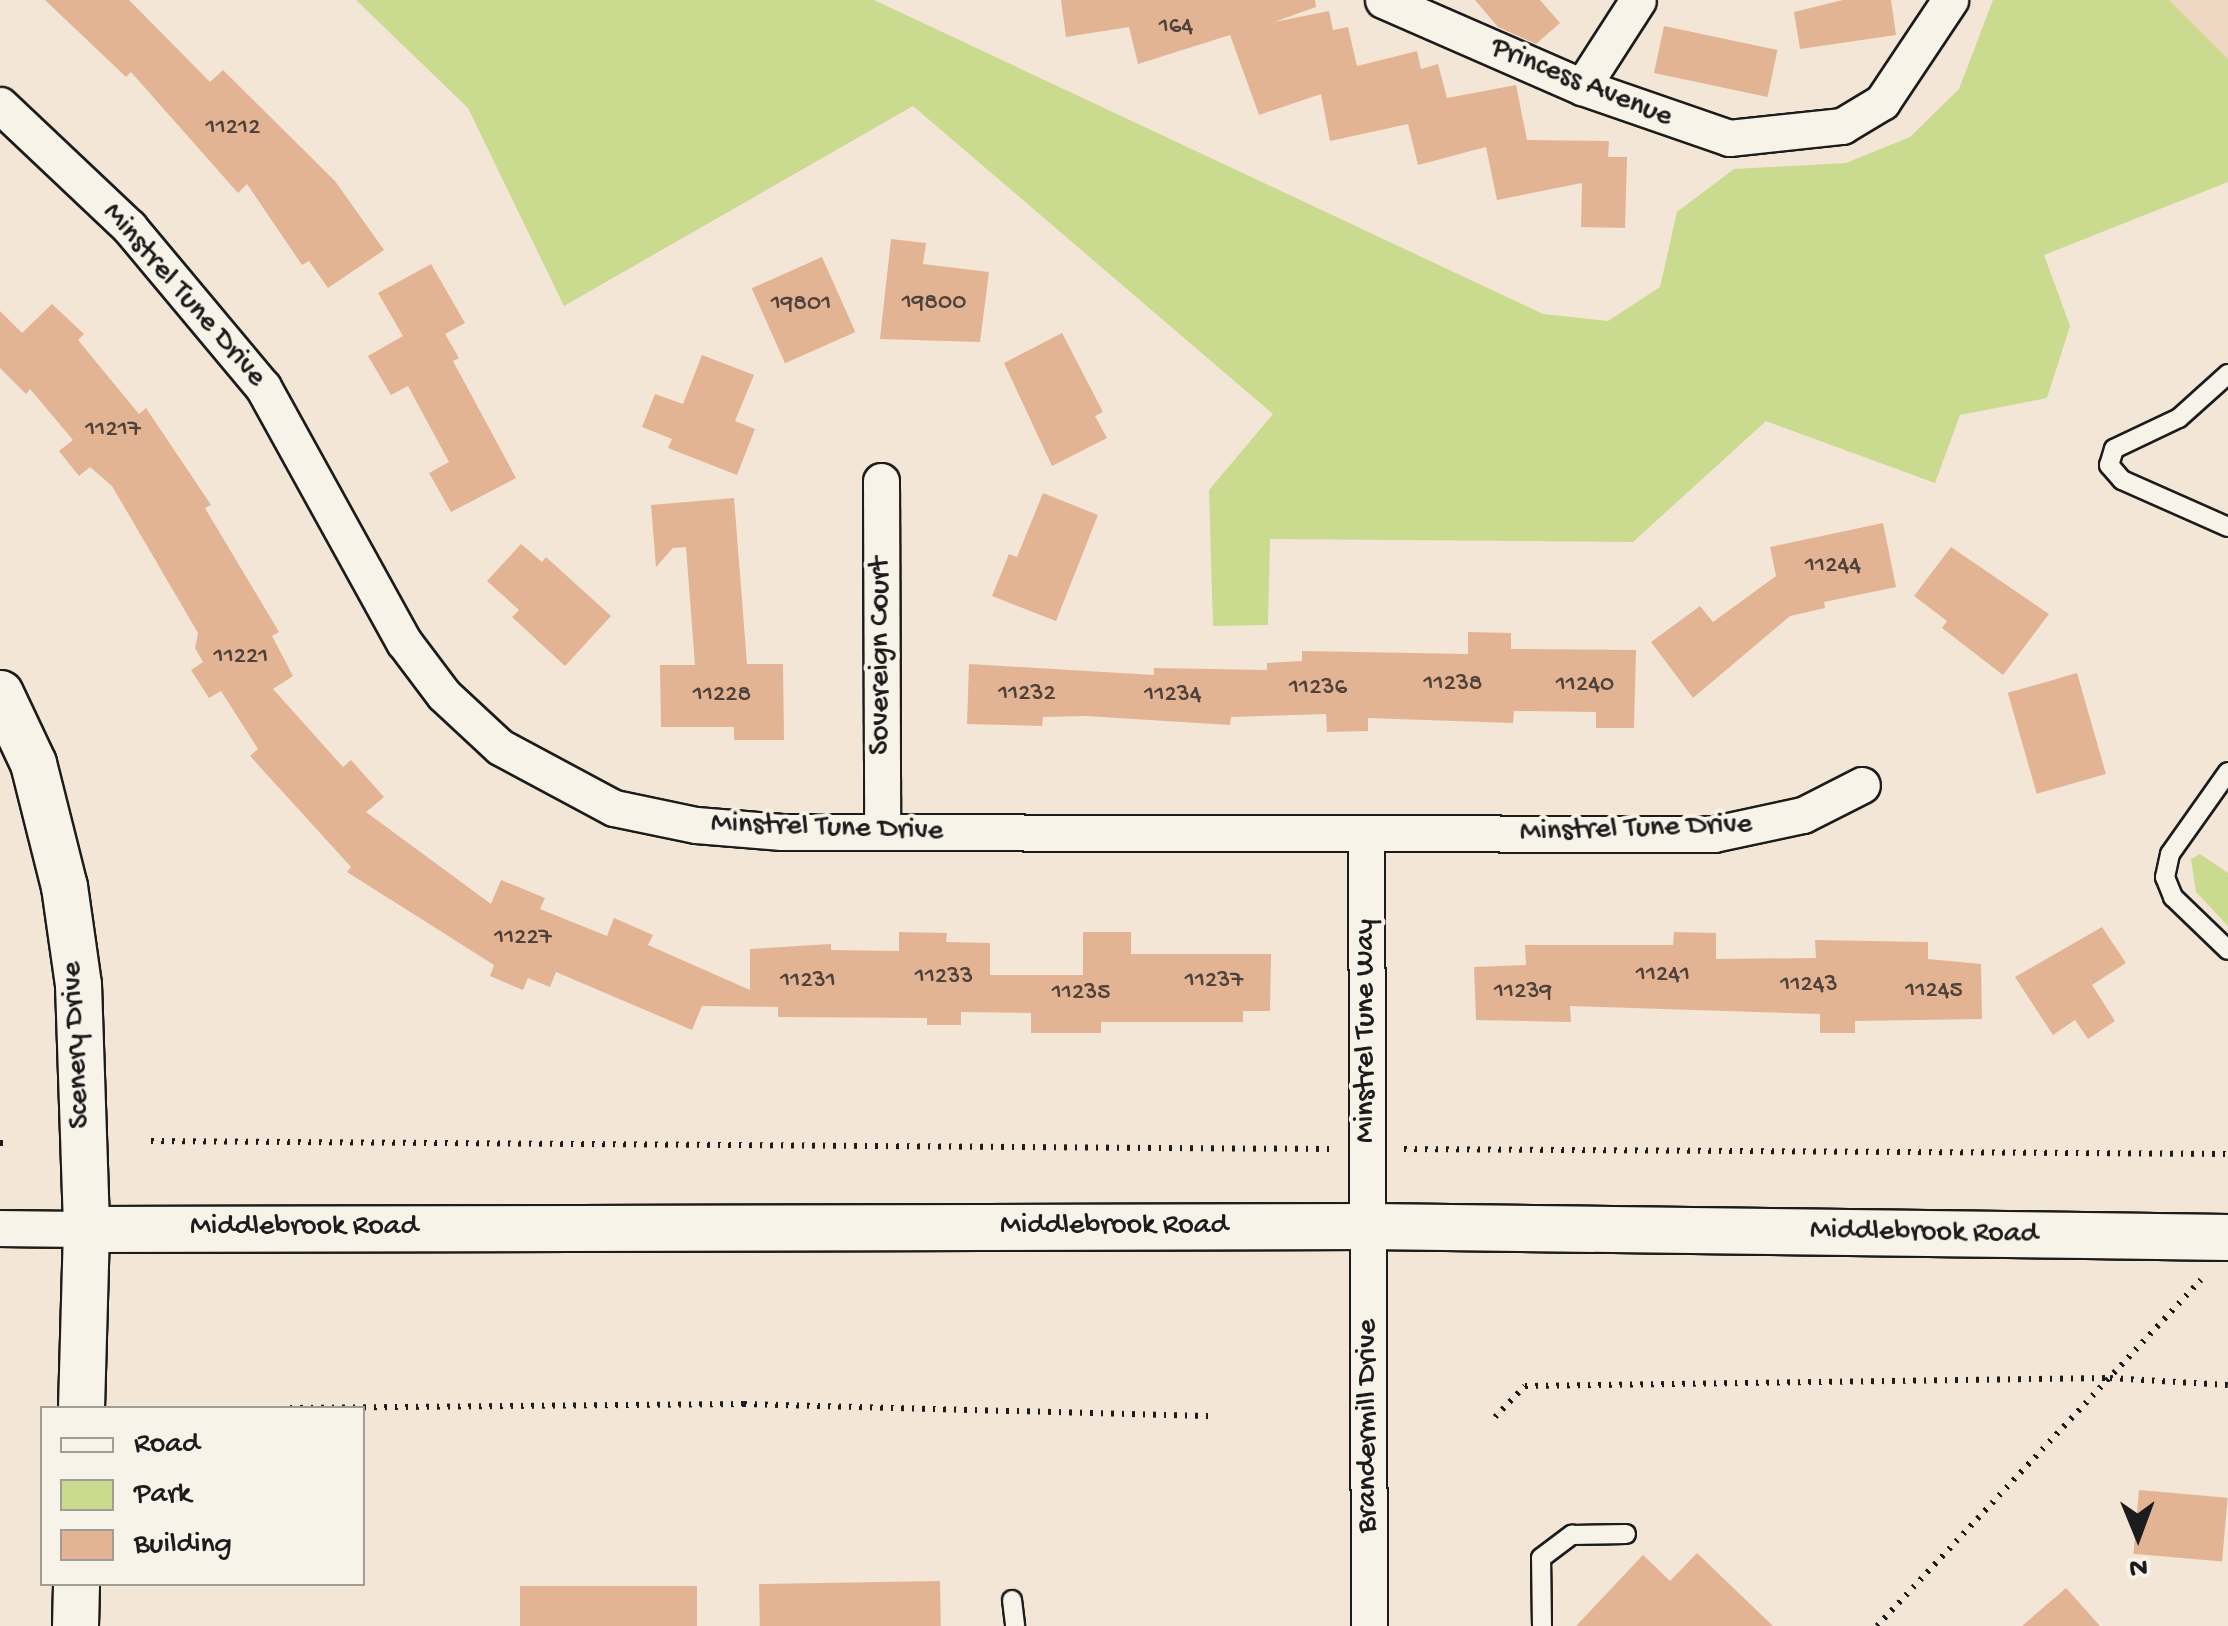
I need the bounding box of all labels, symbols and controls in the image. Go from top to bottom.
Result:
house number: 164 [1159,13,1193,43]
street label: Princess Avenue [1485,31,1677,137]
house number: 11212 [206,114,260,144]
street label: Minstrel Tune Drive [93,196,273,396]
house number: 19800 [902,289,966,319]
house number: 19801 [771,290,831,320]
house number: 11217 [85,416,141,446]
house number: 11244 [1805,552,1861,582]
street label: Sovereign Court [864,557,900,755]
house number: 11221 [214,643,268,673]
house number: 11238 [1423,670,1483,700]
house number: 11240 [1556,671,1614,701]
house number: 11236 [1289,674,1347,704]
house number: 11232 [998,680,1056,710]
house number: 11228 [693,681,751,711]
house number: 11234 [1144,681,1202,711]
street label: Minstrel Tune Drive [710,807,944,851]
street label: Minstrel Tune Drive [1519,808,1753,852]
street label: Minstrel Tune Way [1349,919,1385,1143]
house number: 11227 [494,924,552,954]
street label: Scenery Drive [56,961,100,1129]
house number: 11241 [1636,961,1690,991]
house number: 11233 [915,963,973,993]
house number: 11231 [780,967,836,997]
house number: 11237 [1185,967,1243,997]
house number: 11243 [1780,971,1838,1001]
house number: 11245 [1905,977,1963,1007]
house number: 11239 [1494,978,1552,1008]
house number: 11235 [1052,979,1110,1009]
street label: Middlebrook Road [1000,1209,1228,1245]
street label: Middlebrook Road [190,1210,418,1246]
street label: Middlebrook Road [1810,1214,2038,1254]
street label: Brandermill Drive [1351,1319,1387,1533]
legend [40,1406,365,1586]
text: Road [134,1428,200,1463]
text: Park [134,1478,191,1513]
north arrow [2088,1486,2188,1586]
text: Building [134,1528,232,1563]
text: N [2129,1550,2148,1583]

